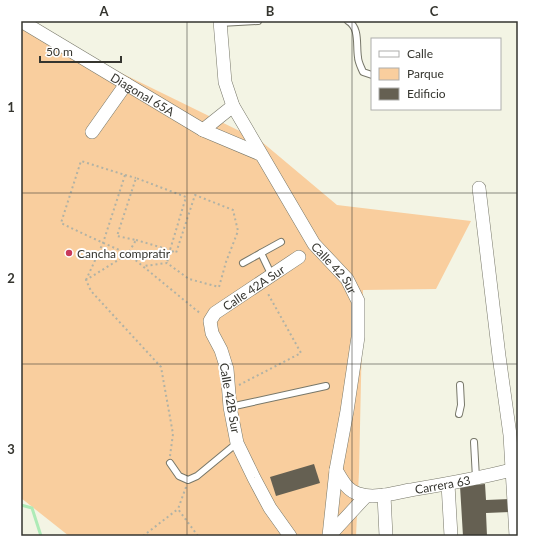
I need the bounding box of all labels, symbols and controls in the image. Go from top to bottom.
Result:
text: A [98,3,109,19]
text: B [266,3,275,19]
text: C [430,3,439,19]
scale bar [40,38,121,64]
legend [371,38,501,110]
text: 50 m [46,44,73,59]
text: Calle [407,46,433,61]
text: Parque [407,66,444,81]
street label: Diagonal 65A [108,69,178,119]
text: Edificio [407,86,446,101]
text: 1 [7,99,15,115]
street label: Calle 42 Sur [308,239,361,296]
place label: Cancha compratir [77,246,171,261]
marker: Cancha compratir [64,248,74,258]
street label: Calle 42A Sur [220,261,288,313]
text: 2 [7,270,15,286]
street label: Calle 42B Sur [216,362,244,435]
text: 3 [7,441,15,457]
street label: Carrera 63 [414,472,472,497]

